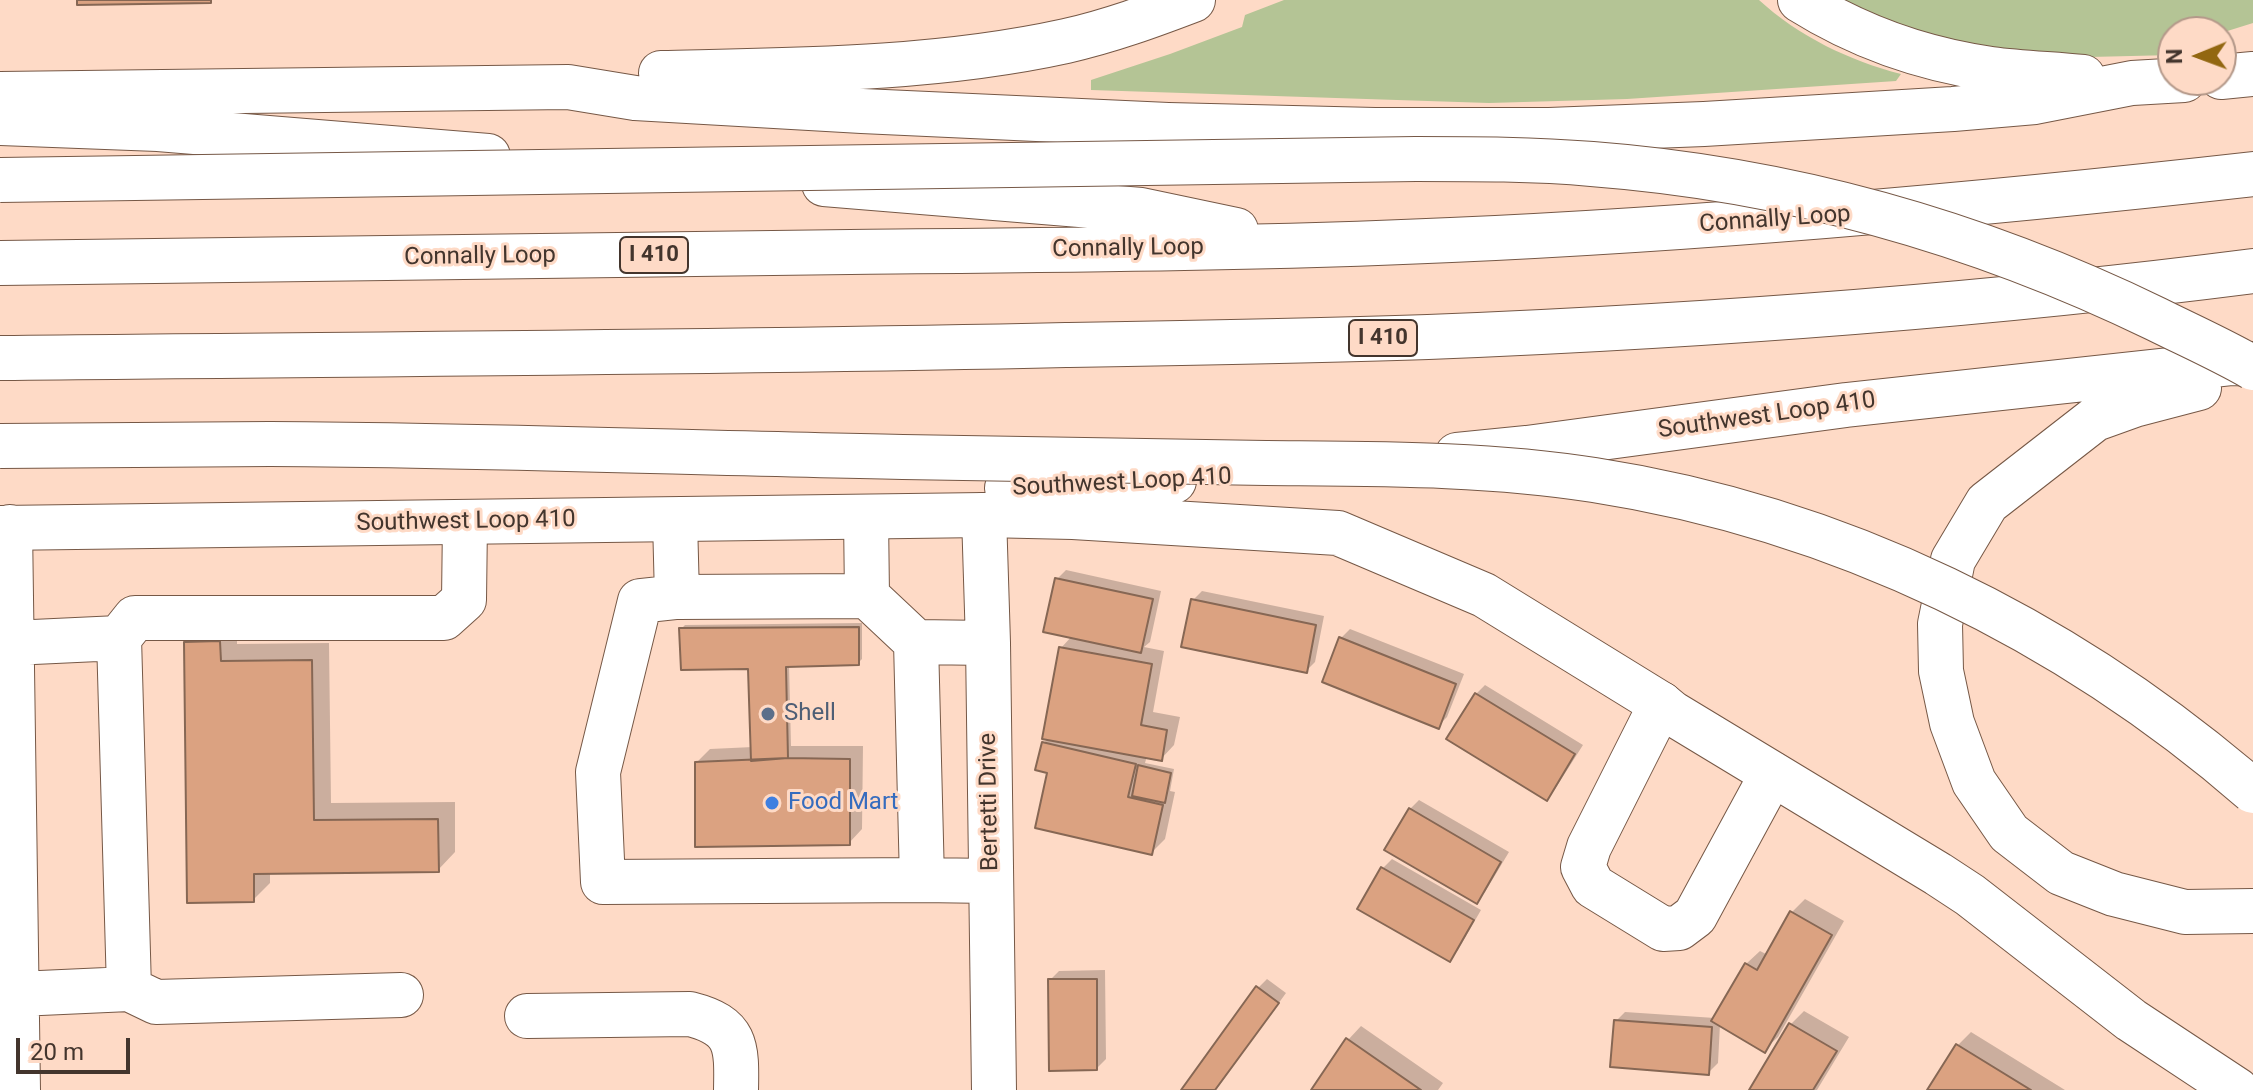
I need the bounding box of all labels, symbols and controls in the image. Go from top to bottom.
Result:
north arrow [2157,16,2237,96]
text: N [2162,48,2187,64]
street label: Connally Loop [1698,200,1852,240]
street label: Connally Loop [1052,233,1204,265]
road number: I 410 [620,237,688,273]
street label: Connally Loop [404,241,556,273]
road number: I 410 [1349,320,1417,356]
street label: Southwest Loop 410 [1656,386,1878,446]
street label: Southwest Loop 410 [1012,463,1232,503]
street label: Southwest Loop 410 [356,506,576,538]
place label: Shell [784,700,836,728]
marker: Shell [759,705,777,723]
street label: Bertetti Drive [974,733,1006,871]
place label: Food Mart [788,789,898,817]
marker: Food Mart [763,794,781,812]
scale bar [20,1022,134,1072]
text: 20 m [30,1038,84,1066]

